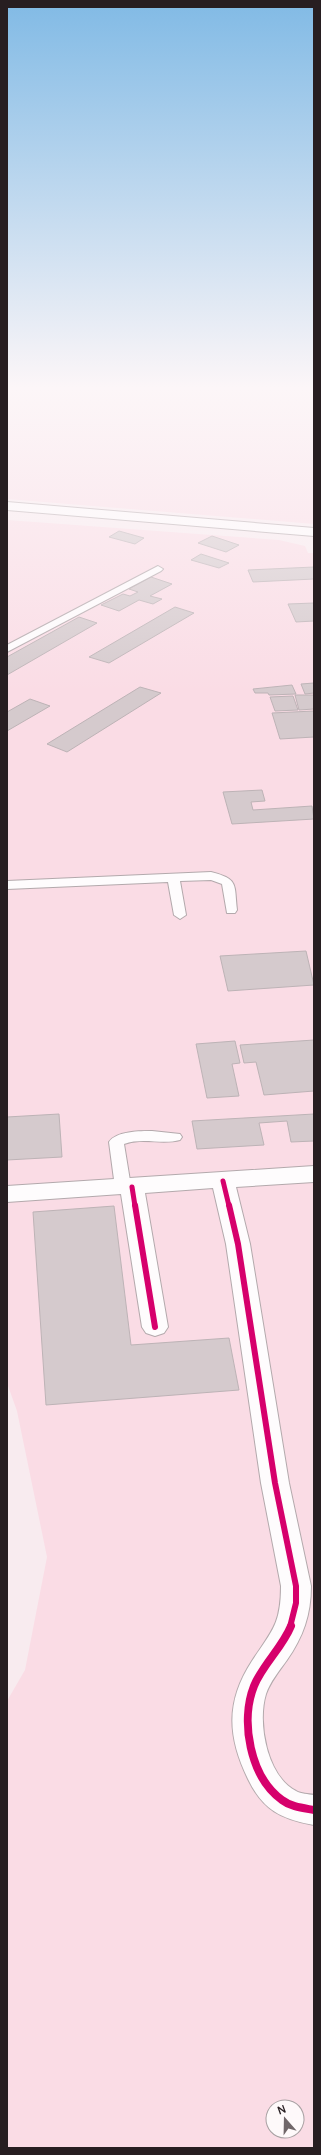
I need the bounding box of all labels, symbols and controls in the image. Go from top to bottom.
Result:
north arrow [265,2099,305,2139]
text: N [275,2101,288,2118]

